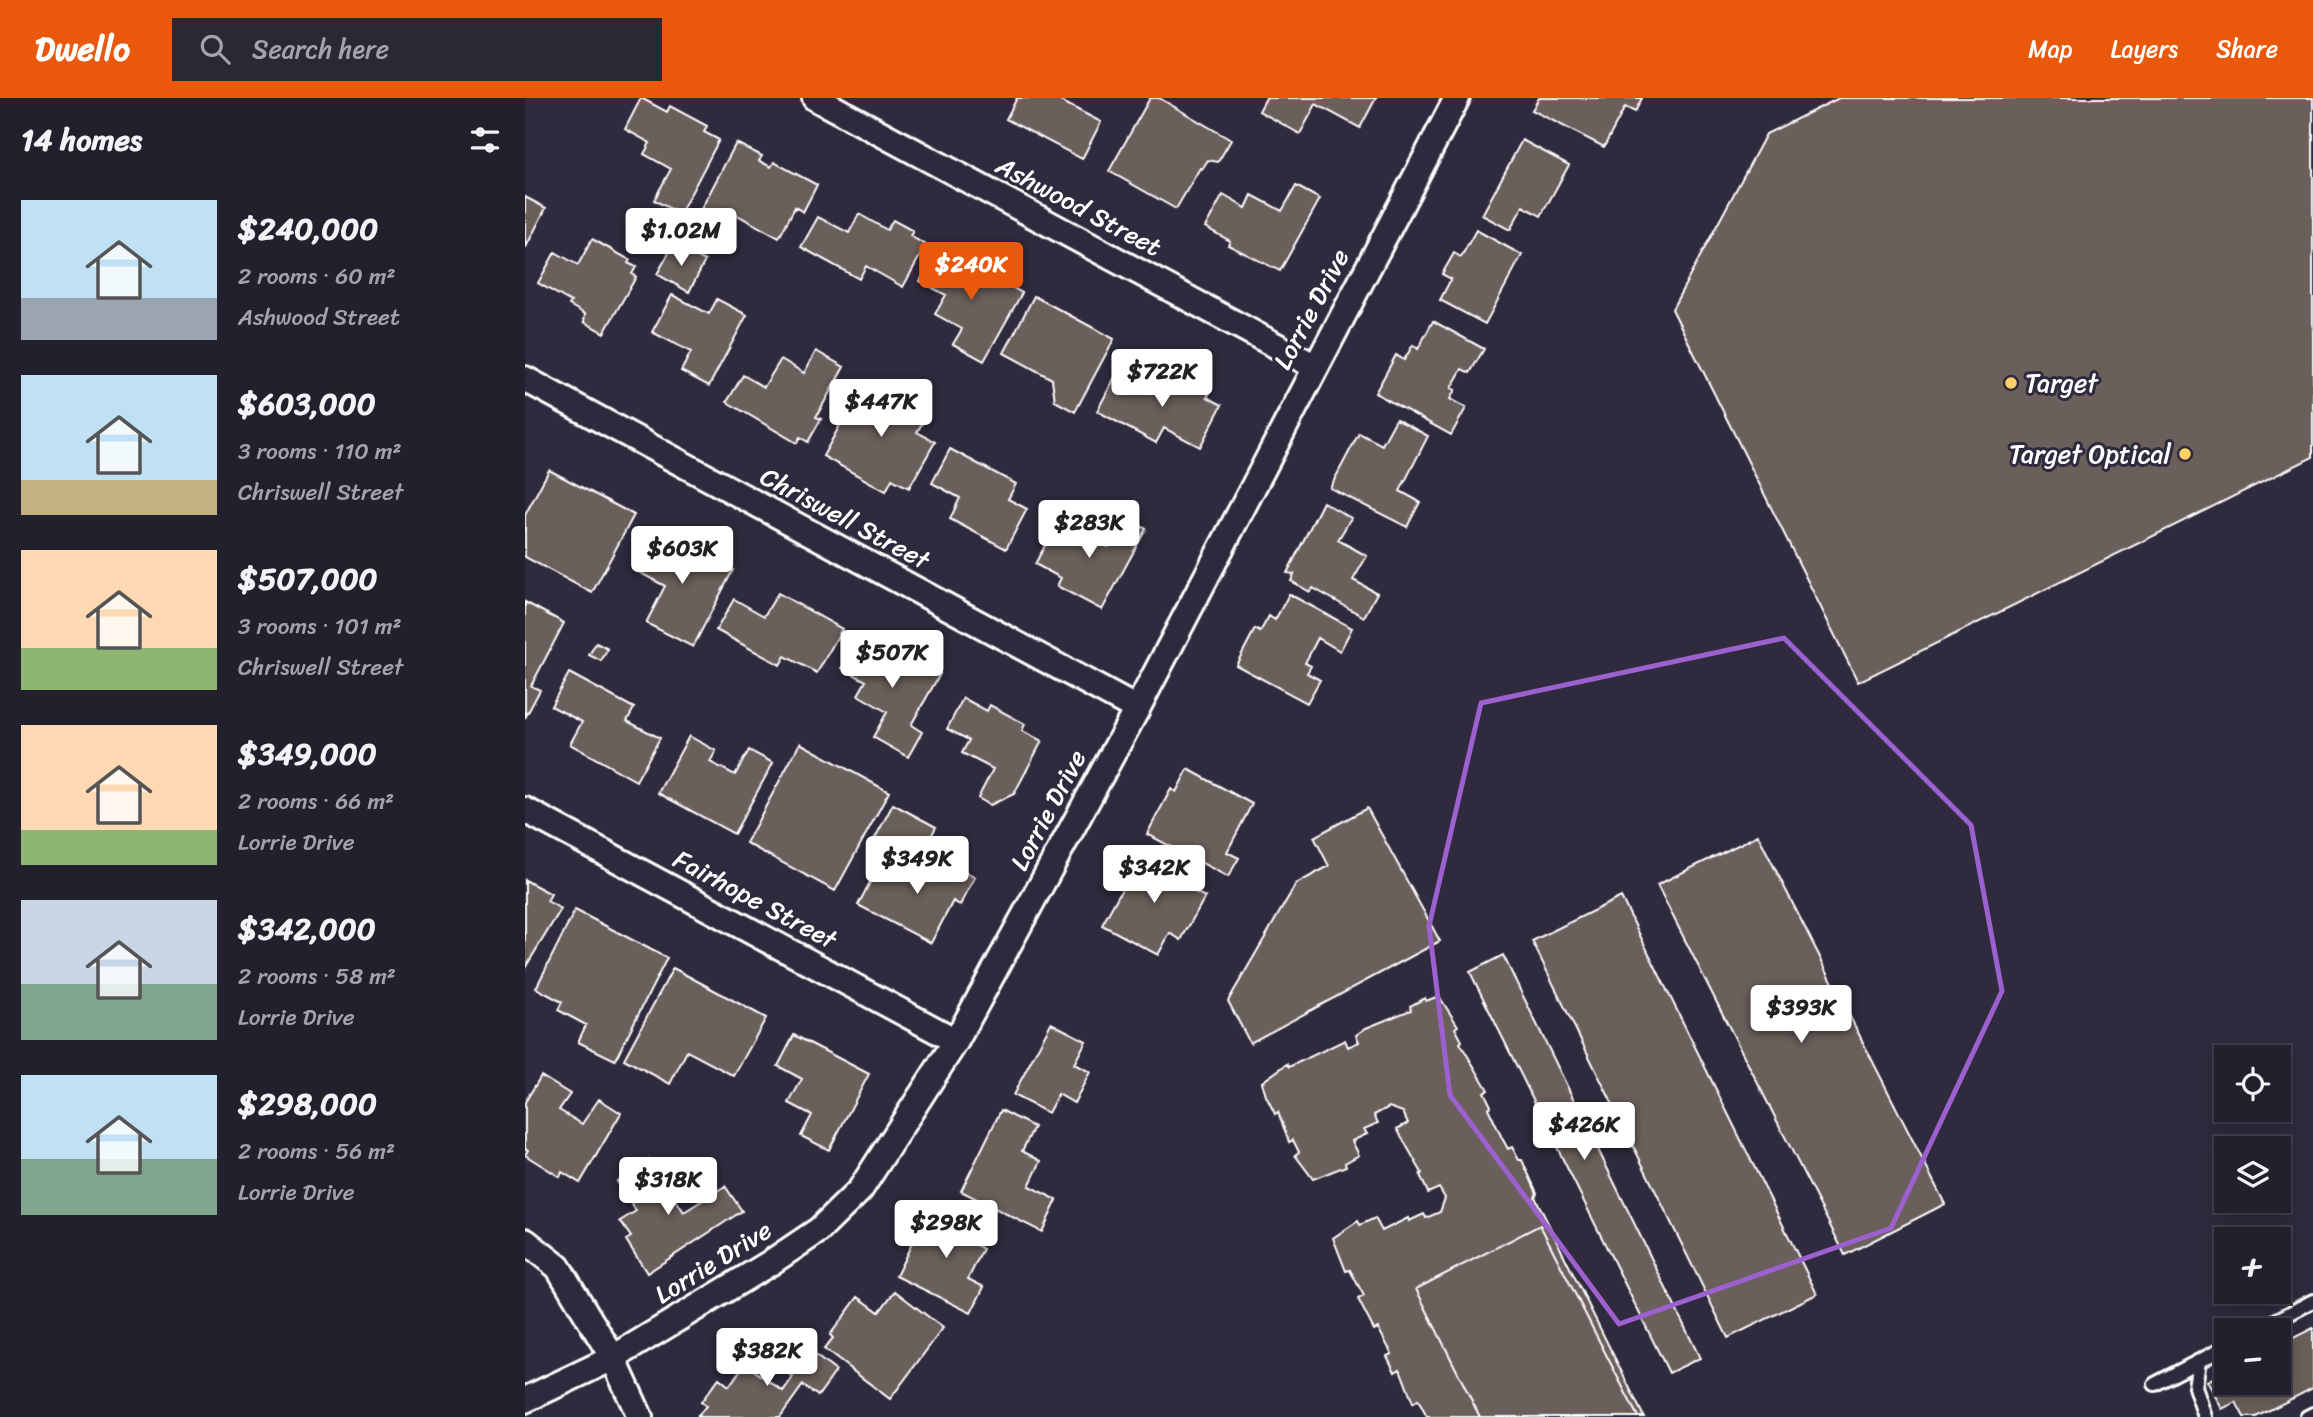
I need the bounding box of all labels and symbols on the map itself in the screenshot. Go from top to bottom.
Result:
street label: Ashwood Street [986,142,1171,269]
pin: $1.02M [624,208,738,268]
street label: Lorrie Drive [1260,240,1362,378]
pin: $240K [922,242,1020,302]
pin: $722K [1113,350,1211,409]
place label: Target [2025,360,2099,406]
marker: Target [2003,375,2019,391]
pin: $447K [832,380,930,439]
place label: Target Optical [2009,431,2172,477]
marker: Target Optical [2177,446,2193,462]
street label: Chriswell Street [752,454,940,583]
pin: $283K [1040,500,1138,560]
pin: $603K [633,526,731,586]
pin: $507K [843,630,941,690]
street label: Lorrie Drive [997,741,1099,879]
street label: Fairhope Street [665,836,847,962]
pin: $349K [868,836,966,896]
pin: $342K [1105,846,1203,905]
pin: $393K [1752,986,1850,1045]
pin: $426K [1535,1102,1633,1162]
pin: $318K [619,1158,717,1217]
pin: $298K [897,1200,995,1260]
street label: Lorrie Drive [645,1208,781,1316]
pin: $382K [718,1328,816,1388]

